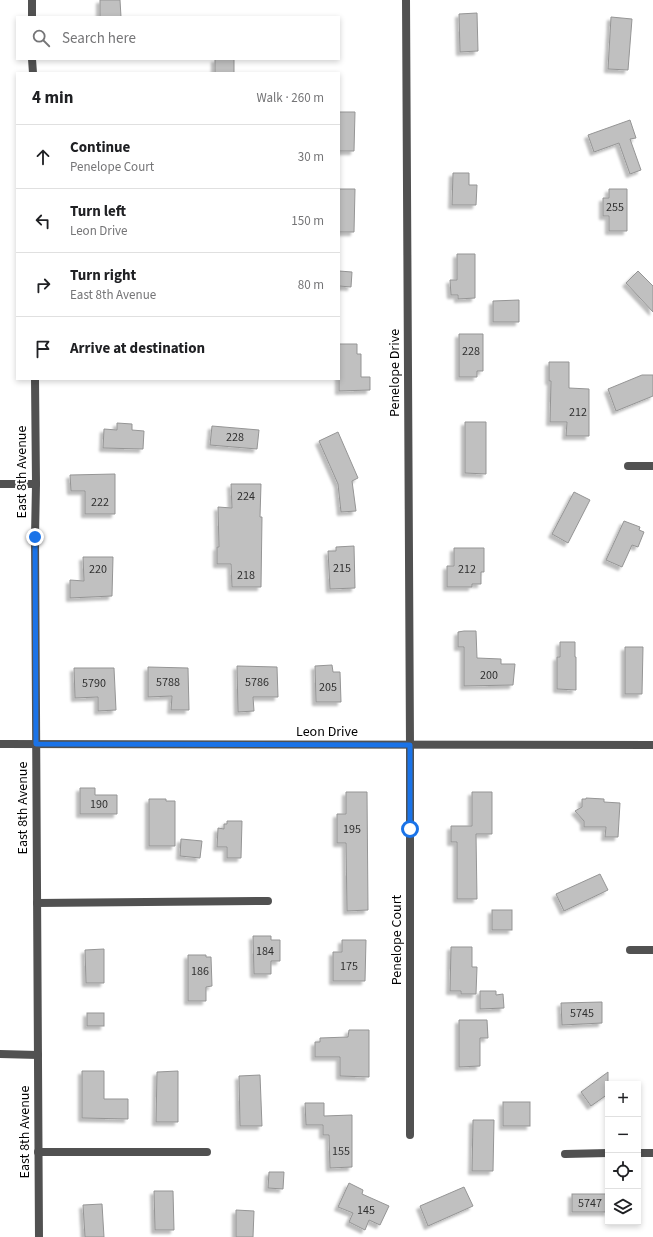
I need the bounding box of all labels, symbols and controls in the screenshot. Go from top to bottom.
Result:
search box [16,16,340,60]
icon: search [30,27,52,49]
text: Search here [62,28,136,49]
text: 4 min [32,86,73,110]
text: Walk · 260 m [256,89,324,107]
text: Continue [70,137,130,158]
icon: ahead [32,146,54,168]
text: 30 m [298,148,324,166]
text: Penelope Court [70,158,154,176]
house number: 255 [606,199,624,216]
text: Turn left [70,201,126,222]
icon: left [32,210,54,232]
text: 150 m [291,212,324,230]
text: Leon Drive [70,222,128,240]
text: Turn right [70,265,136,286]
icon: right [32,274,54,296]
text: 80 m [298,276,324,294]
text: East 8th Avenue [70,286,156,304]
street label: Penelope Drive [385,329,405,417]
icon: arrive [32,338,54,360]
text: Arrive at destination [70,338,205,359]
house number: 228 [462,343,480,360]
house number: 212 [569,404,587,421]
street label: East 8th Avenue [12,426,32,518]
house number: 228 [226,429,244,446]
house number: 224 [237,488,255,505]
house number: 222 [91,494,109,511]
route end [26,528,44,546]
house number: 215 [333,560,351,577]
house number: 220 [89,561,107,578]
house number: 212 [458,561,476,578]
house number: 218 [237,567,255,584]
house number: 200 [480,667,498,684]
house number: 5788 [156,674,180,691]
house number: 5786 [245,674,269,691]
house number: 5790 [82,675,106,692]
house number: 205 [319,679,337,696]
street label: Leon Drive [296,722,358,742]
street label: East 8th Avenue [13,762,33,854]
house number: 190 [90,796,108,813]
route start [401,820,419,838]
house number: 195 [343,821,361,838]
street label: Penelope Court [387,894,407,985]
house number: 184 [256,943,274,960]
house number: 175 [340,958,358,975]
house number: 186 [191,963,209,980]
house number: 5745 [570,1005,594,1022]
map controls [605,1081,641,1225]
button: + [605,1081,641,1117]
street label: East 8th Avenue [15,1086,35,1178]
button: − [605,1117,641,1153]
house number: 155 [332,1143,350,1160]
button: locate [605,1153,641,1189]
button: layers [605,1189,641,1225]
house number: 5747 [578,1195,602,1212]
house number: 145 [357,1202,375,1219]

